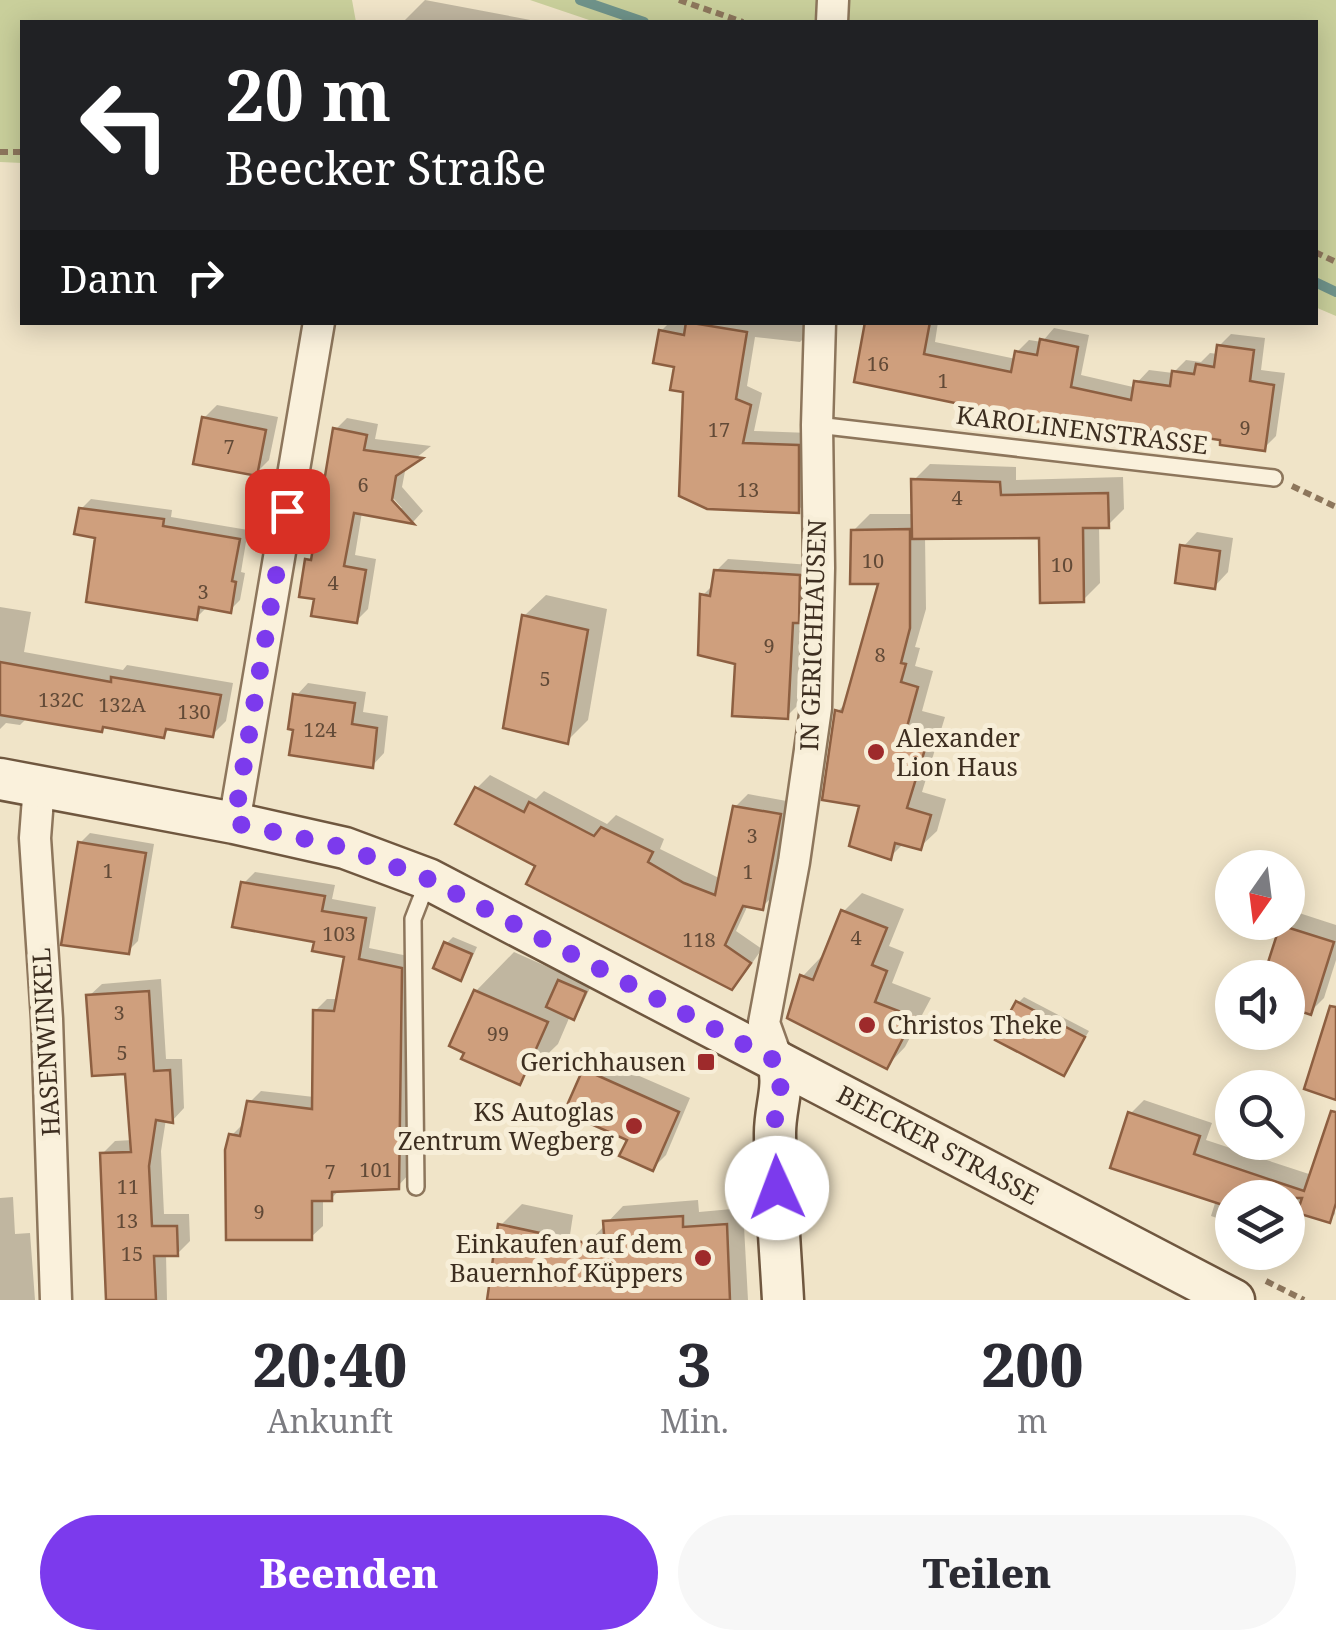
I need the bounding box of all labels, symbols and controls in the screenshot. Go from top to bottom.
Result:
text: 20 m [225,46,391,142]
icon: left [60,60,190,190]
text: Beecker Straße [225,137,546,198]
icon: right [178,250,233,305]
text: Dann [60,252,158,304]
house number: 16 [867,350,889,377]
house number: 1 [937,367,949,394]
street label: KAROLINENSTRASSE [954,397,1210,461]
house number: 9 [1239,414,1251,441]
house number: 17 [708,416,730,443]
house number: 7 [223,433,235,460]
pin [245,469,330,554]
house number: 6 [357,471,369,498]
house number: 13 [737,476,759,503]
icon: arrive [260,484,315,539]
house number: 4 [951,484,963,511]
street label: IN GERICHHAUSEN [791,518,833,752]
house number: 10 [862,547,884,574]
house number: 10 [1051,551,1073,578]
house number: 4 [327,569,339,596]
house number: 3 [197,578,209,605]
house number: 9 [763,632,775,659]
house number: 8 [874,641,886,668]
house number: 5 [539,665,551,692]
house number: 132C [38,686,84,713]
house number: 132A [98,691,147,718]
house number: 130 [177,698,211,725]
house number: 124 [303,716,337,743]
place label: Alexander Lion Haus [896,720,1020,783]
marker: Alexander Lion Haus [865,741,887,763]
house number: 3 [746,822,758,849]
north arrow [1215,850,1305,940]
map controls [1215,850,1305,1270]
house number: 1 [102,857,114,884]
house number: 1 [742,858,754,885]
house number: 103 [322,920,356,947]
house number: 4 [850,924,862,951]
house number: 118 [682,926,716,953]
street label: HASENWINKEL [23,947,67,1137]
button: sound [1215,960,1305,1050]
house number: 3 [113,999,125,1026]
place label: Christos Theke [887,1007,1062,1041]
marker: Christos Theke [856,1014,878,1036]
house number: 99 [487,1020,509,1047]
house number: 5 [116,1039,128,1066]
place label: Gerichhausen [520,1044,686,1078]
marker: Gerichhausen [695,1051,717,1073]
button: search [1215,1070,1305,1160]
street label: BEECKER STRASSE [832,1077,1045,1212]
place label: KS Autoglas Zentrum Wegberg [398,1094,615,1157]
marker: KS Autoglas Zentrum Wegberg [623,1115,645,1137]
position arrow [725,1136,829,1240]
house number: 101 [359,1156,393,1183]
house number: 7 [324,1158,336,1185]
house number: 11 [117,1173,139,1200]
button: layers [1215,1180,1305,1270]
house number: 9 [253,1198,265,1225]
house number: 13 [116,1207,138,1234]
place label: Einkaufen auf dem Bauernhof Küppers [449,1226,683,1289]
house number: 15 [121,1240,143,1267]
marker: Einkaufen auf dem Bauernhof Küppers [692,1247,714,1269]
text: 20:40 [253,1323,407,1405]
text: 3 [677,1323,711,1405]
text: 200 [981,1323,1083,1405]
text: Ankunft [267,1399,393,1442]
text: Min. [660,1399,729,1442]
text: m [1017,1399,1048,1442]
button: Beenden [40,1515,658,1630]
button: Teilen [678,1515,1296,1630]

